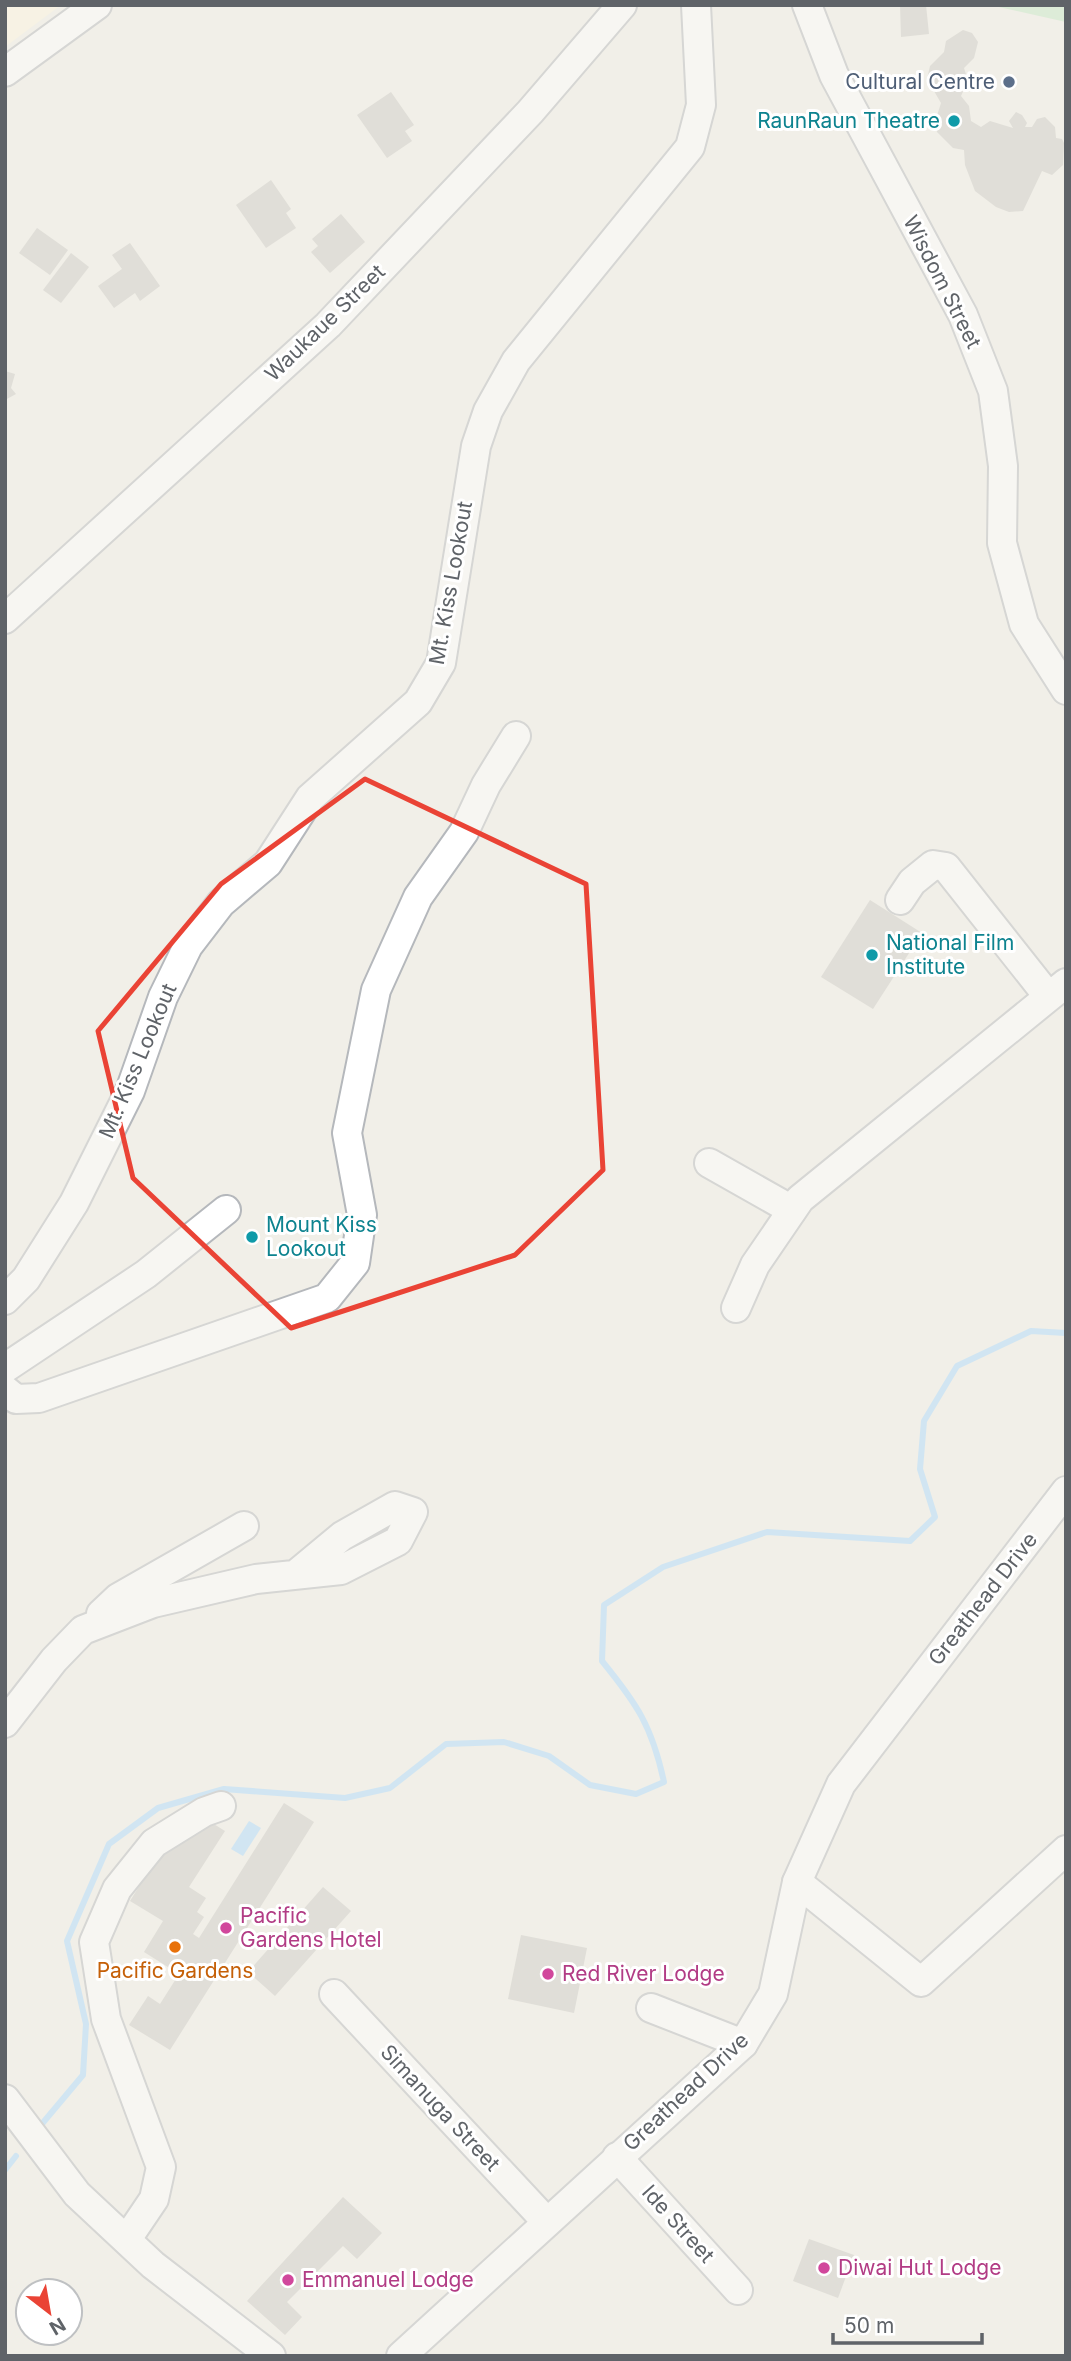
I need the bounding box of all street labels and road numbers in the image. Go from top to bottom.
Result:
street label: Wisdom Street [898,211,987,353]
street label: Waukaue Street [260,259,390,386]
street label: Mt. Kiss Lookout [424,499,477,667]
street label: Mt. Kiss Lookout [94,980,181,1142]
street label: Greathead Drive [923,1527,1042,1670]
street label: Greathead Drive [618,2027,753,2156]
street label: Simanuga Street [376,2039,505,2176]
street label: Ide Street [637,2180,720,2268]

